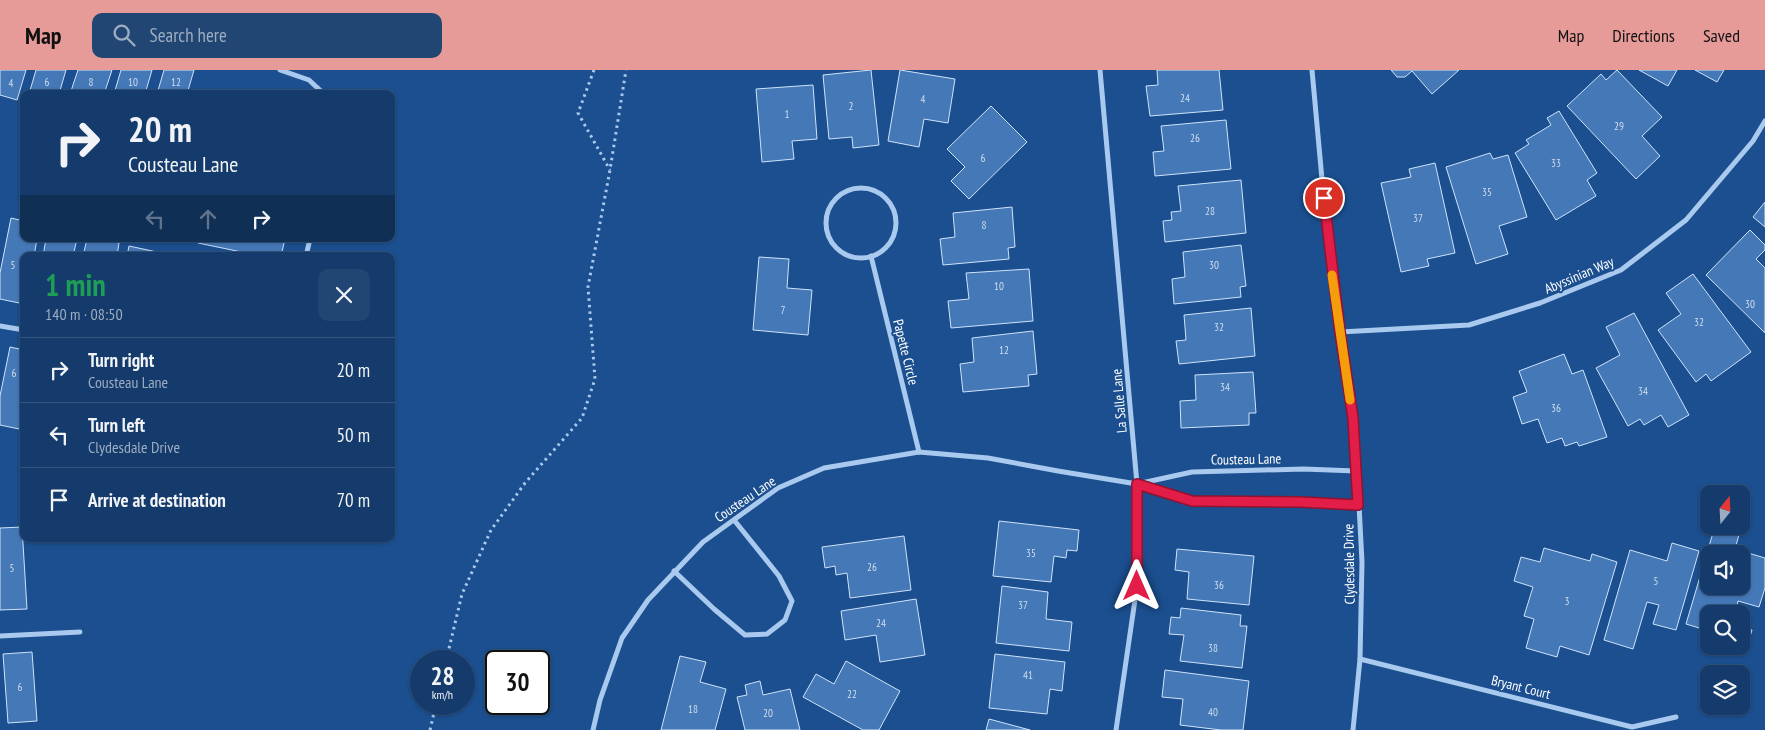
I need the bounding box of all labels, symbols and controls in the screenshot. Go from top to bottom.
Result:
search box [92,13,442,58]
text: Map [25,20,62,51]
icon: search [110,21,138,49]
text: Search here [150,23,227,47]
text: Map [1558,24,1584,47]
text: Directions [1612,24,1675,47]
text: Saved [1703,24,1740,47]
house number: 6 [45,75,50,89]
house number: 8 [89,75,94,89]
house number: 10 [128,75,138,89]
house number: 12 [171,75,181,89]
house number: 4 [9,76,14,90]
house number: 24 [1180,91,1190,105]
house number: 4 [921,92,926,106]
house number: 2 [849,99,854,113]
text: 20 m [128,106,192,152]
house number: 1 [785,107,790,121]
icon: right [45,110,110,175]
house number: 29 [1614,119,1624,133]
house number: 26 [1190,131,1200,145]
text: Cousteau Lane [128,150,238,178]
house number: 6 [981,151,986,165]
house number: 33 [1551,156,1561,170]
pin [1303,177,1345,219]
icon: arrive [1310,184,1338,212]
house number: 35 [1482,185,1492,199]
house number: 28 [1205,204,1215,218]
icon: left [141,205,169,233]
icon: ahead [194,205,222,233]
icon: right [247,205,275,233]
house number: 37 [1413,211,1423,225]
house number: 8 [982,218,987,232]
street label: Abyssinian Way [1542,252,1617,298]
house number: 5 [11,258,16,272]
house number: 30 [1209,258,1219,272]
text: 1 min [45,265,106,304]
button: close [318,269,370,321]
house number: 10 [994,279,1004,293]
house number: 30 [1745,297,1755,311]
house number: 7 [781,303,786,317]
text: 140 m · 08:50 [45,304,123,324]
house number: 32 [1694,315,1704,329]
street label: Papette Circle [889,317,923,387]
house number: 32 [1214,320,1224,334]
house number: 12 [999,343,1009,357]
text: Turn right [88,348,154,372]
icon: right [45,356,73,384]
text: 20 m [337,358,370,382]
house number: 6 [12,366,17,380]
street label: La Salle Lane [1107,368,1131,434]
text: Cousteau Lane [88,372,168,392]
house number: 34 [1220,380,1230,394]
house number: 34 [1638,384,1648,398]
house number: 36 [1551,401,1561,415]
text: Turn left [88,413,145,437]
icon: left [45,421,73,449]
text: 50 m [337,423,370,447]
text: Clydesdale Drive [88,437,180,457]
street label: Cousteau Lane [1211,449,1281,469]
street label: Cousteau Lane [711,472,779,526]
north arrow [1700,485,1750,535]
map controls [1700,485,1750,715]
icon: arrive [45,486,73,514]
text: Arrive at destination [88,488,226,512]
text: 70 m [337,488,370,512]
street label: Clydesdale Drive [1339,523,1359,604]
button: sound [1700,545,1750,595]
house number: 35 [1026,546,1036,560]
position arrow [1110,559,1162,611]
house number: 26 [867,560,877,574]
house number: 5 [10,561,15,575]
house number: 5 [1654,574,1659,588]
house number: 36 [1214,578,1224,592]
house number: 3 [1565,594,1570,608]
house number: 37 [1018,598,1028,612]
button: search [1700,605,1750,655]
house number: 24 [876,616,886,630]
house number: 38 [1208,641,1218,655]
speed limit sign: 30 [485,650,550,715]
text: 28 [431,660,454,692]
button: layers [1700,665,1750,715]
house number: 41 [1023,668,1033,682]
street label: Bryant Court [1490,671,1553,703]
house number: 6 [18,680,23,694]
text: km/h [432,687,453,702]
house number: 22 [847,687,857,701]
house number: 18 [688,702,698,716]
house number: 40 [1208,705,1218,719]
house number: 20 [763,706,773,720]

